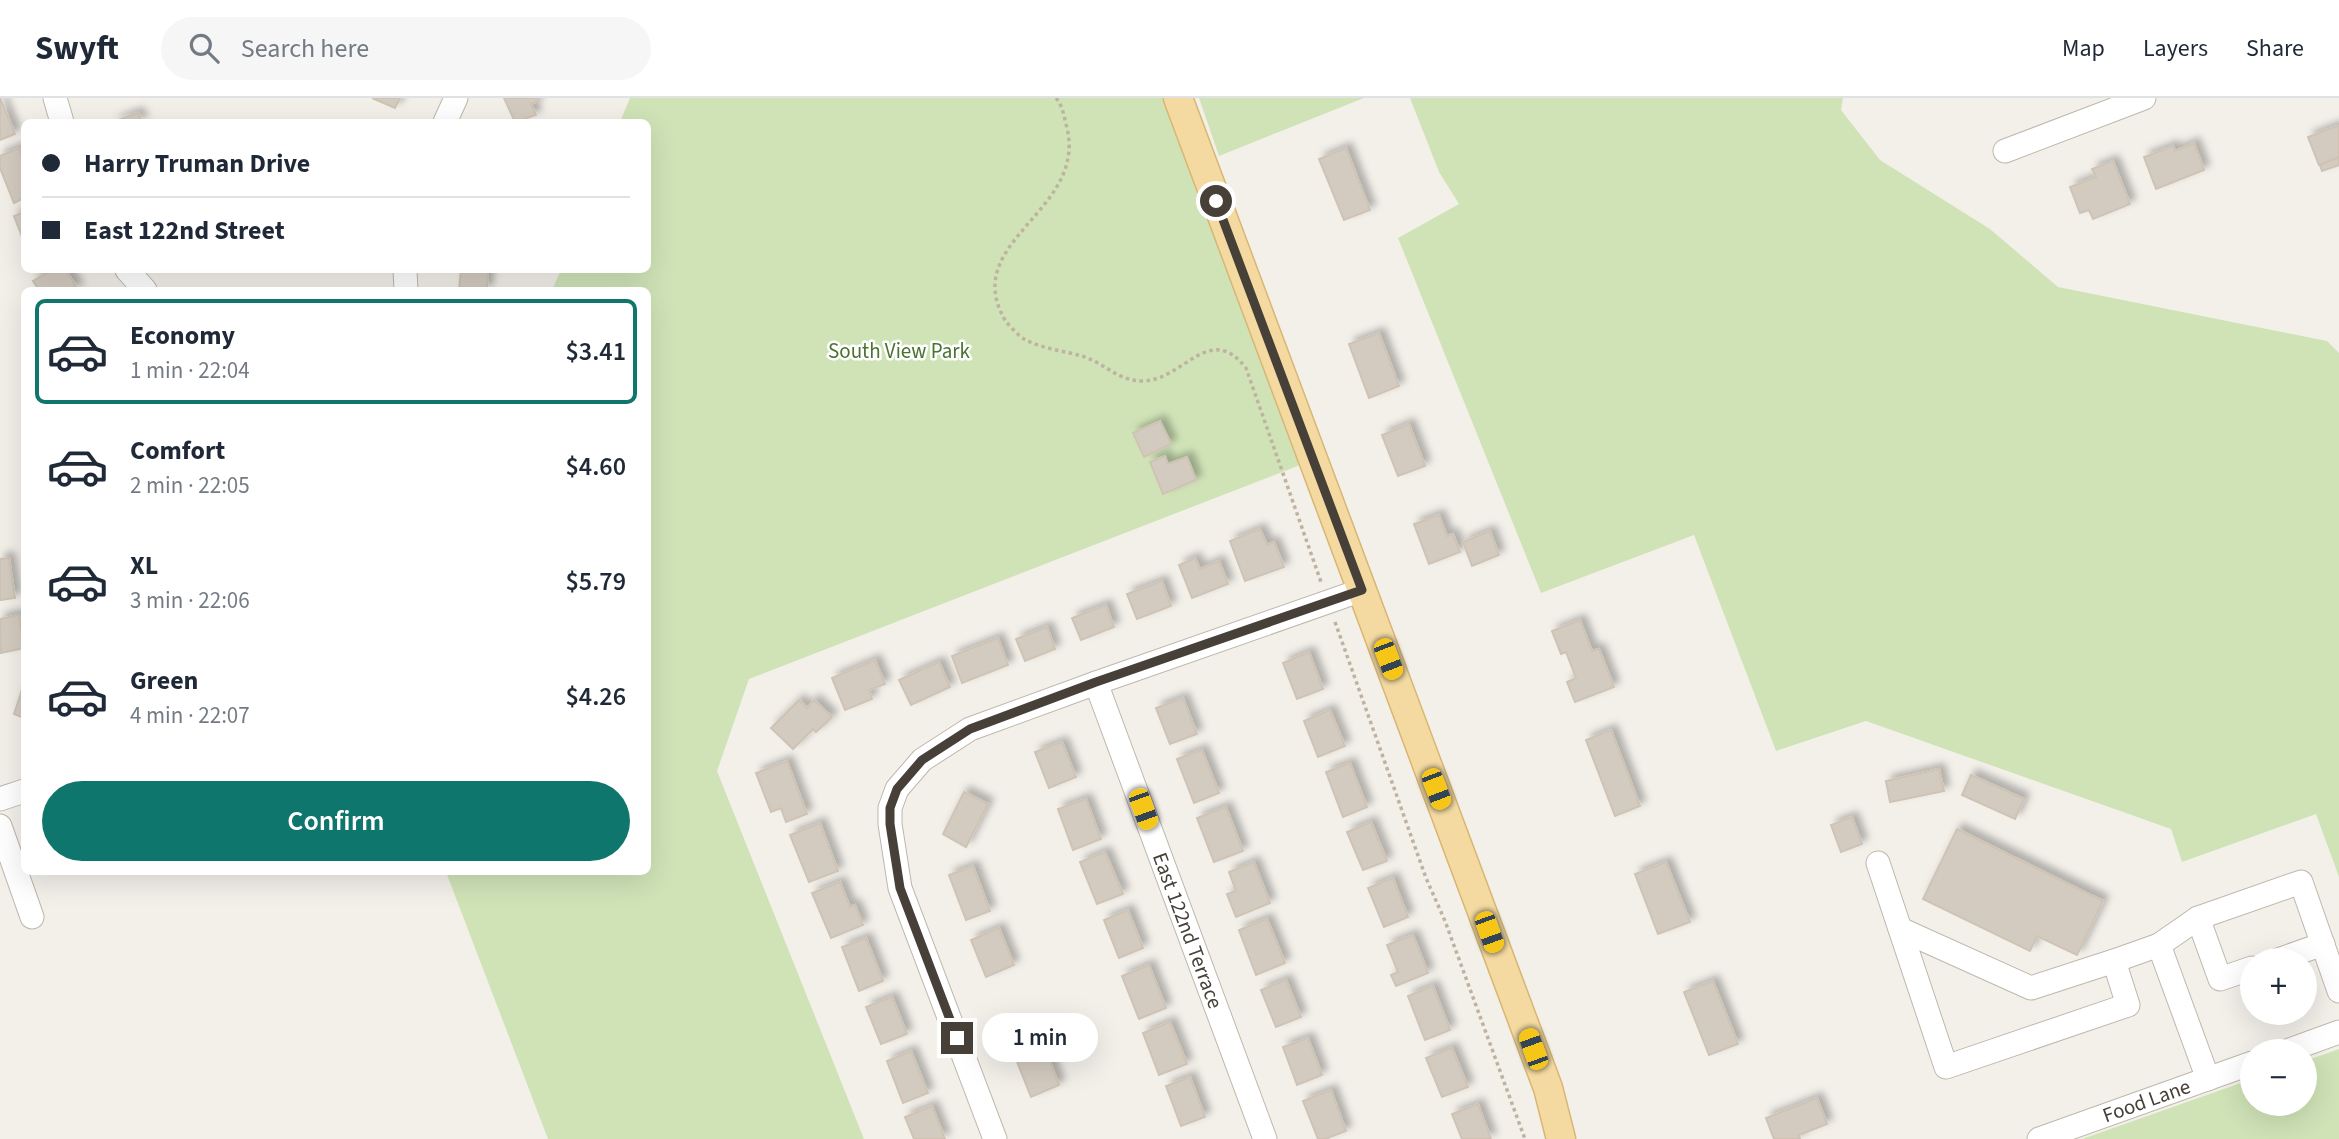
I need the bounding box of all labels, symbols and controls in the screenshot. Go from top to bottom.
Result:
search box [161,17,651,80]
text: Swyft [35,25,119,72]
icon: search [185,29,223,67]
text: Search here [241,30,369,67]
text: Map [2062,31,2105,66]
text: Layers [2143,31,2208,66]
text: Share [2246,31,2304,66]
text: Harry Truman Drive [84,145,310,182]
route start [1200,185,1232,217]
text: East 122nd Street [84,212,285,249]
text: Economy [130,317,235,354]
icon: car [46,320,109,383]
text: $3.41 [565,333,626,370]
park label: South View Park [828,336,971,366]
text: 1 min · 22:04 [130,354,250,387]
text: Comfort [130,432,225,469]
icon: car [46,435,109,498]
text: $4.60 [565,448,626,485]
text: 2 min · 22:05 [130,469,250,502]
text: XL [130,547,158,584]
icon: car [46,550,109,613]
text: $5.79 [565,563,626,600]
text: 3 min · 22:06 [130,584,250,617]
car [1371,636,1406,682]
text: Green [130,662,198,699]
icon: car [46,665,109,728]
text: $4.26 [565,678,626,715]
text: 4 min · 22:07 [130,699,250,732]
car [1419,766,1454,812]
button: Confirm [42,781,630,861]
car [1126,786,1161,832]
street label: East 122nd Terrace [1145,848,1230,1013]
car [1472,909,1507,955]
map controls [2240,948,2317,1116]
button: + [2240,948,2317,1025]
callout: 1 min [982,1014,1097,1062]
text: 1 min [1013,1021,1067,1054]
route end [941,1022,973,1054]
car [1516,1026,1551,1072]
button: − [2240,1039,2317,1116]
street label: Food Lane [2098,1071,2194,1130]

